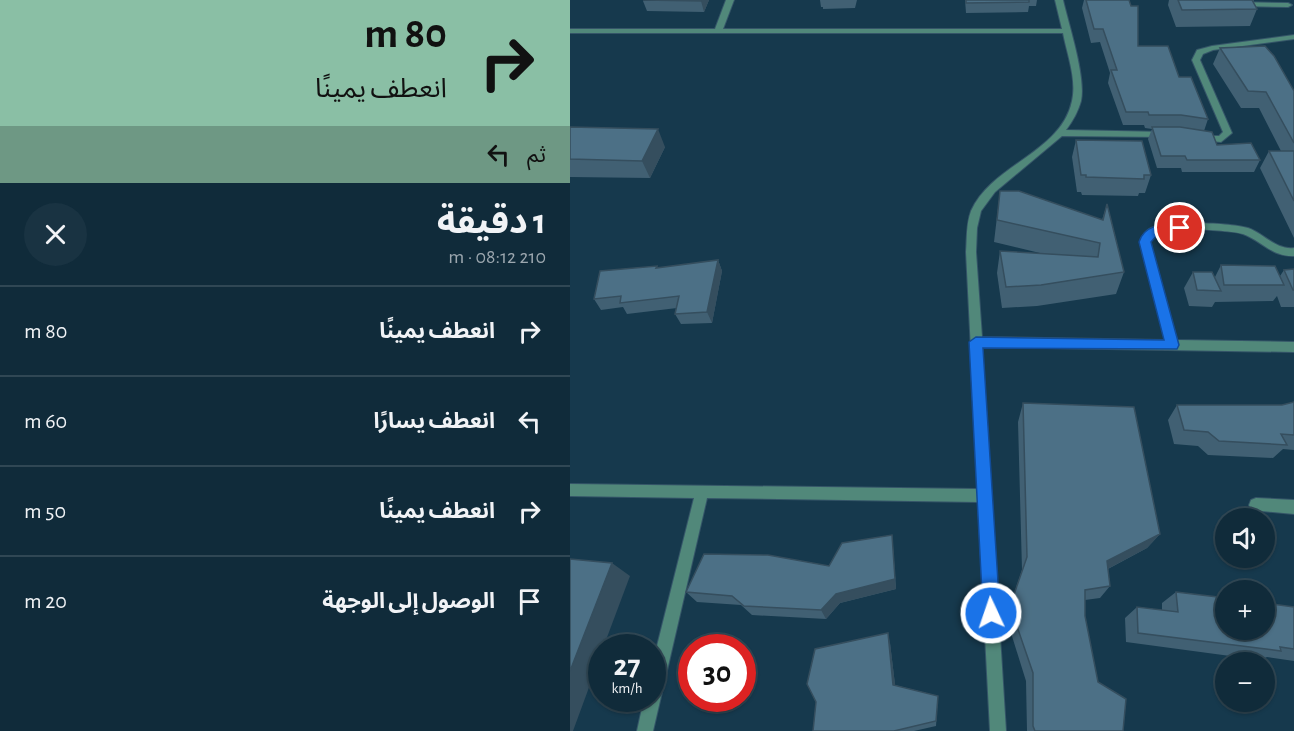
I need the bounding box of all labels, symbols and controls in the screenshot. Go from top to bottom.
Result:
text: 80 m [364,13,447,55]
icon: right [468,24,546,102]
text: انعطف يمينًا [315,75,447,102]
icon: left [482,138,515,171]
text: ثم [527,144,546,166]
pin [1154,202,1205,253]
button: close [24,203,87,266]
text: 1 دقيقة [437,204,546,240]
icon: arrive [1163,211,1196,244]
text: 210 m · 08:12 [448,247,546,267]
icon: right [513,315,546,348]
text: 80 m [24,320,67,342]
text: انعطف يمينًا [379,320,495,342]
icon: left [513,405,546,438]
text: 60 m [24,410,67,432]
text: انعطف يسارًا [373,410,495,432]
icon: right [513,495,546,528]
text: 50 m [24,500,66,522]
text: انعطف يمينًا [379,500,495,522]
map controls [1215,508,1275,712]
button: sound [1215,508,1275,568]
button: + [1215,580,1275,640]
position arrow [959,581,1023,645]
icon: arrive [513,585,546,618]
text: 20 m [24,590,67,612]
text: الوصول إلى الوجهة [322,590,495,612]
speed limit sign: 30 [678,634,756,712]
text: 27 [613,651,641,681]
button: − [1215,652,1275,712]
text: km/h [612,681,642,696]

